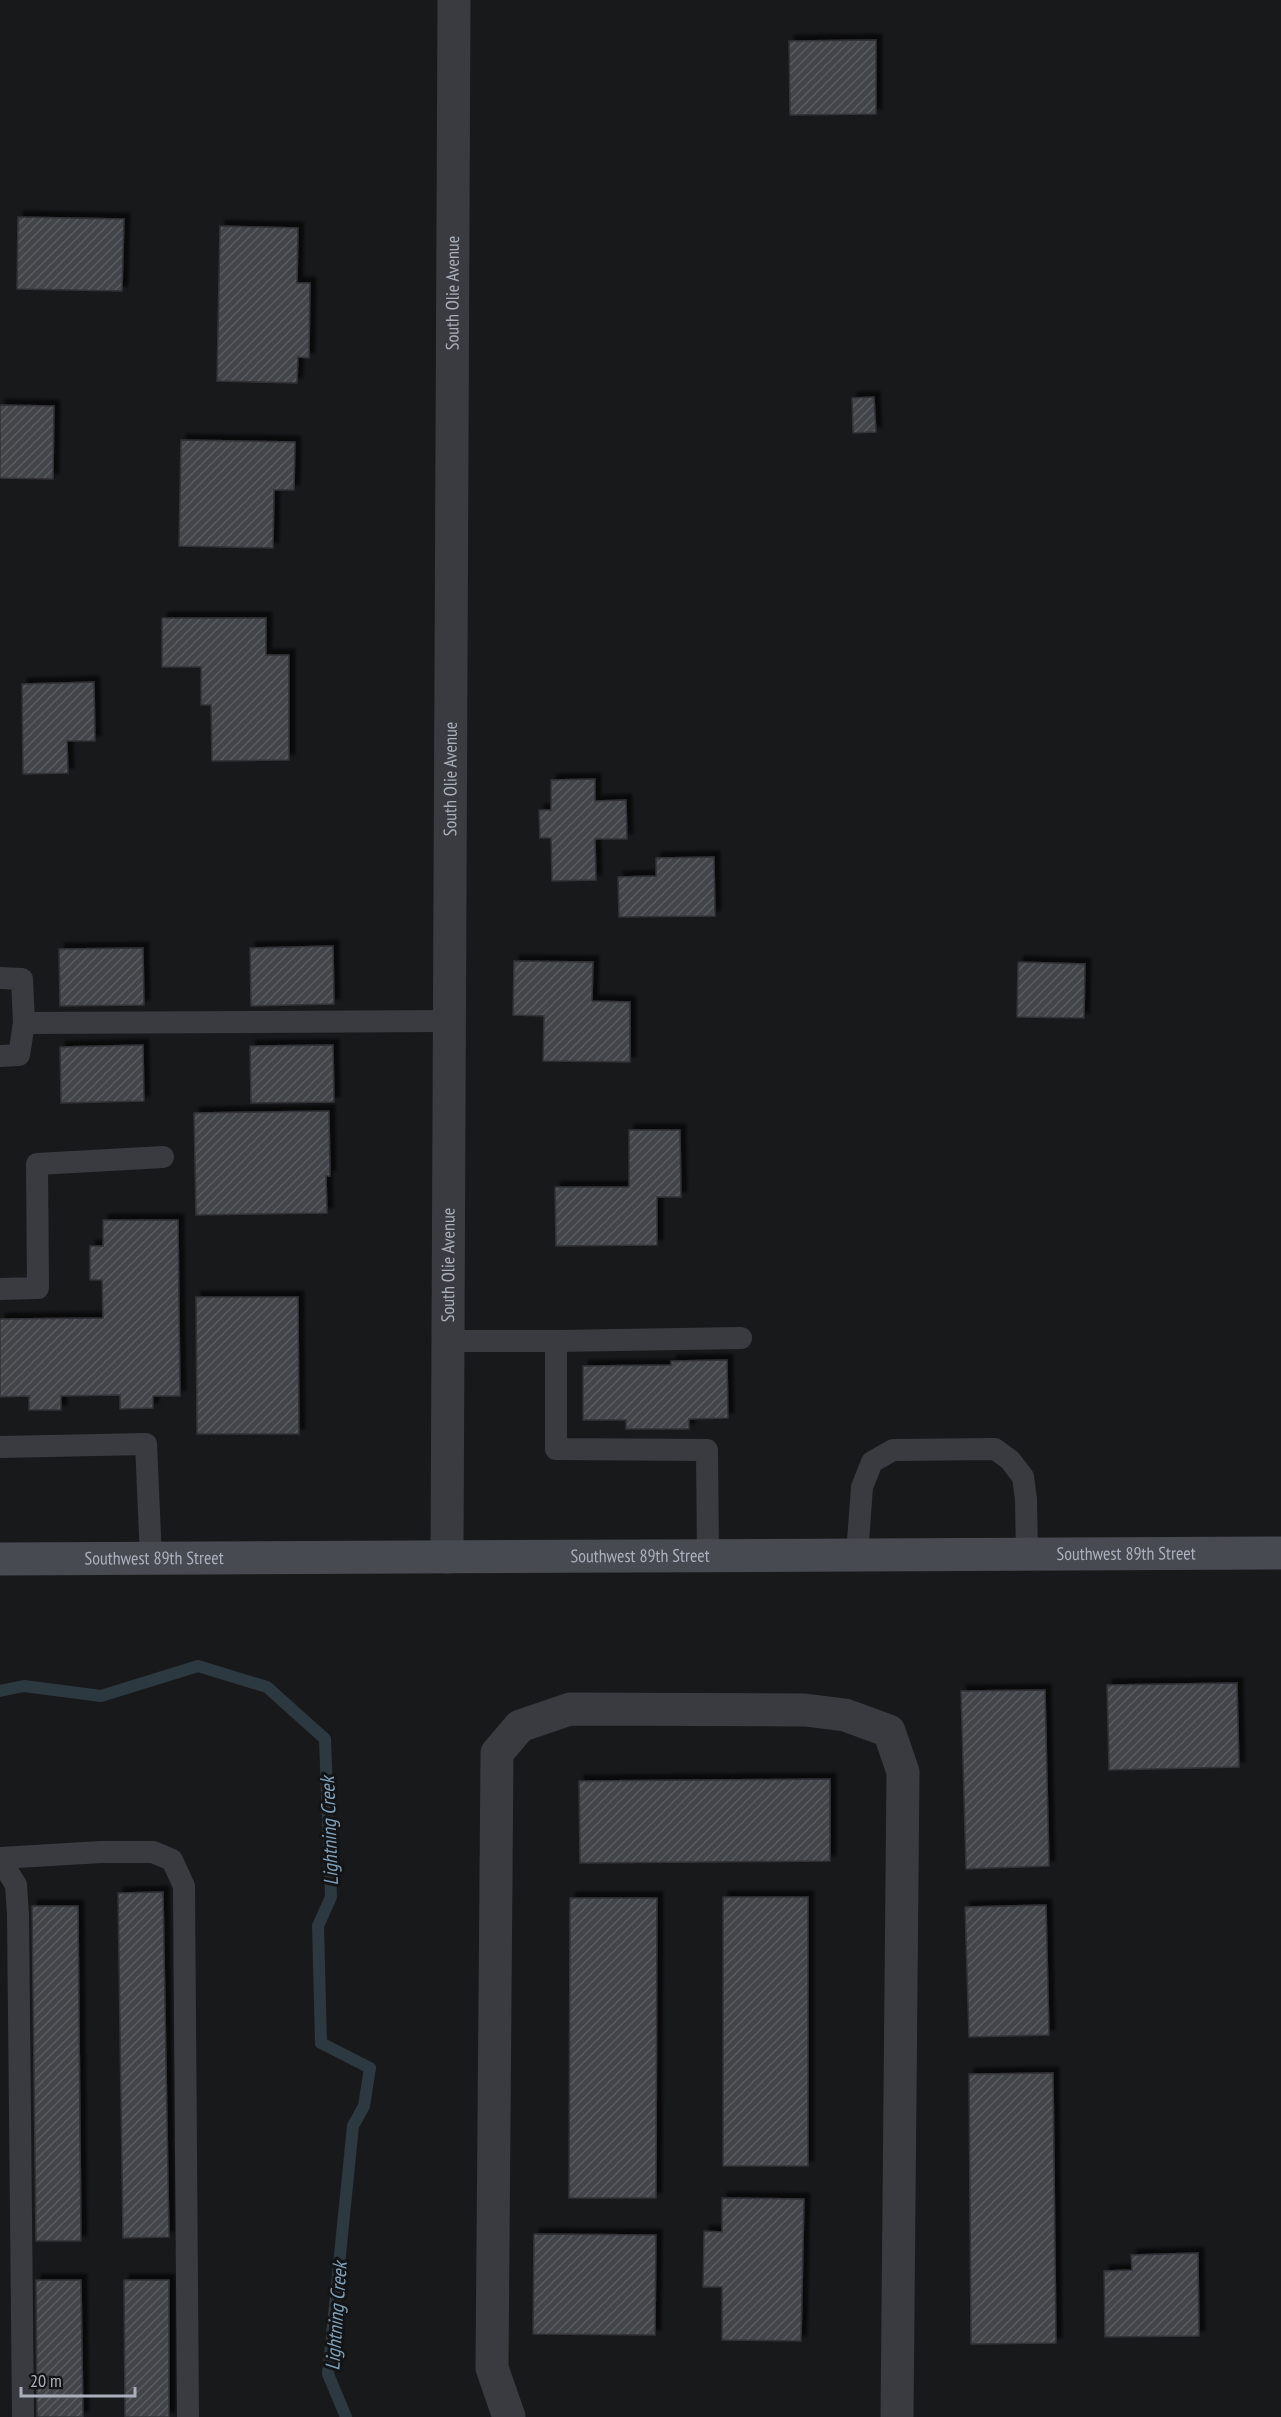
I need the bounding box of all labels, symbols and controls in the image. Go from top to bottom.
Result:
street label: South Olie Avenue [440,236,464,350]
street label: South Olie Avenue [438,722,462,836]
street label: South Olie Avenue [436,1208,460,1322]
street label: Southwest 89th Street [1056,1541,1196,1565]
street label: Southwest 89th Street [570,1544,710,1567]
street label: Southwest 89th Street [84,1546,224,1570]
water label: Lightning Creek [314,1774,344,1886]
water label: Lightning Creek [319,2259,353,2371]
scale bar [21,2360,135,2398]
text: 20 m [30,2369,62,2392]

